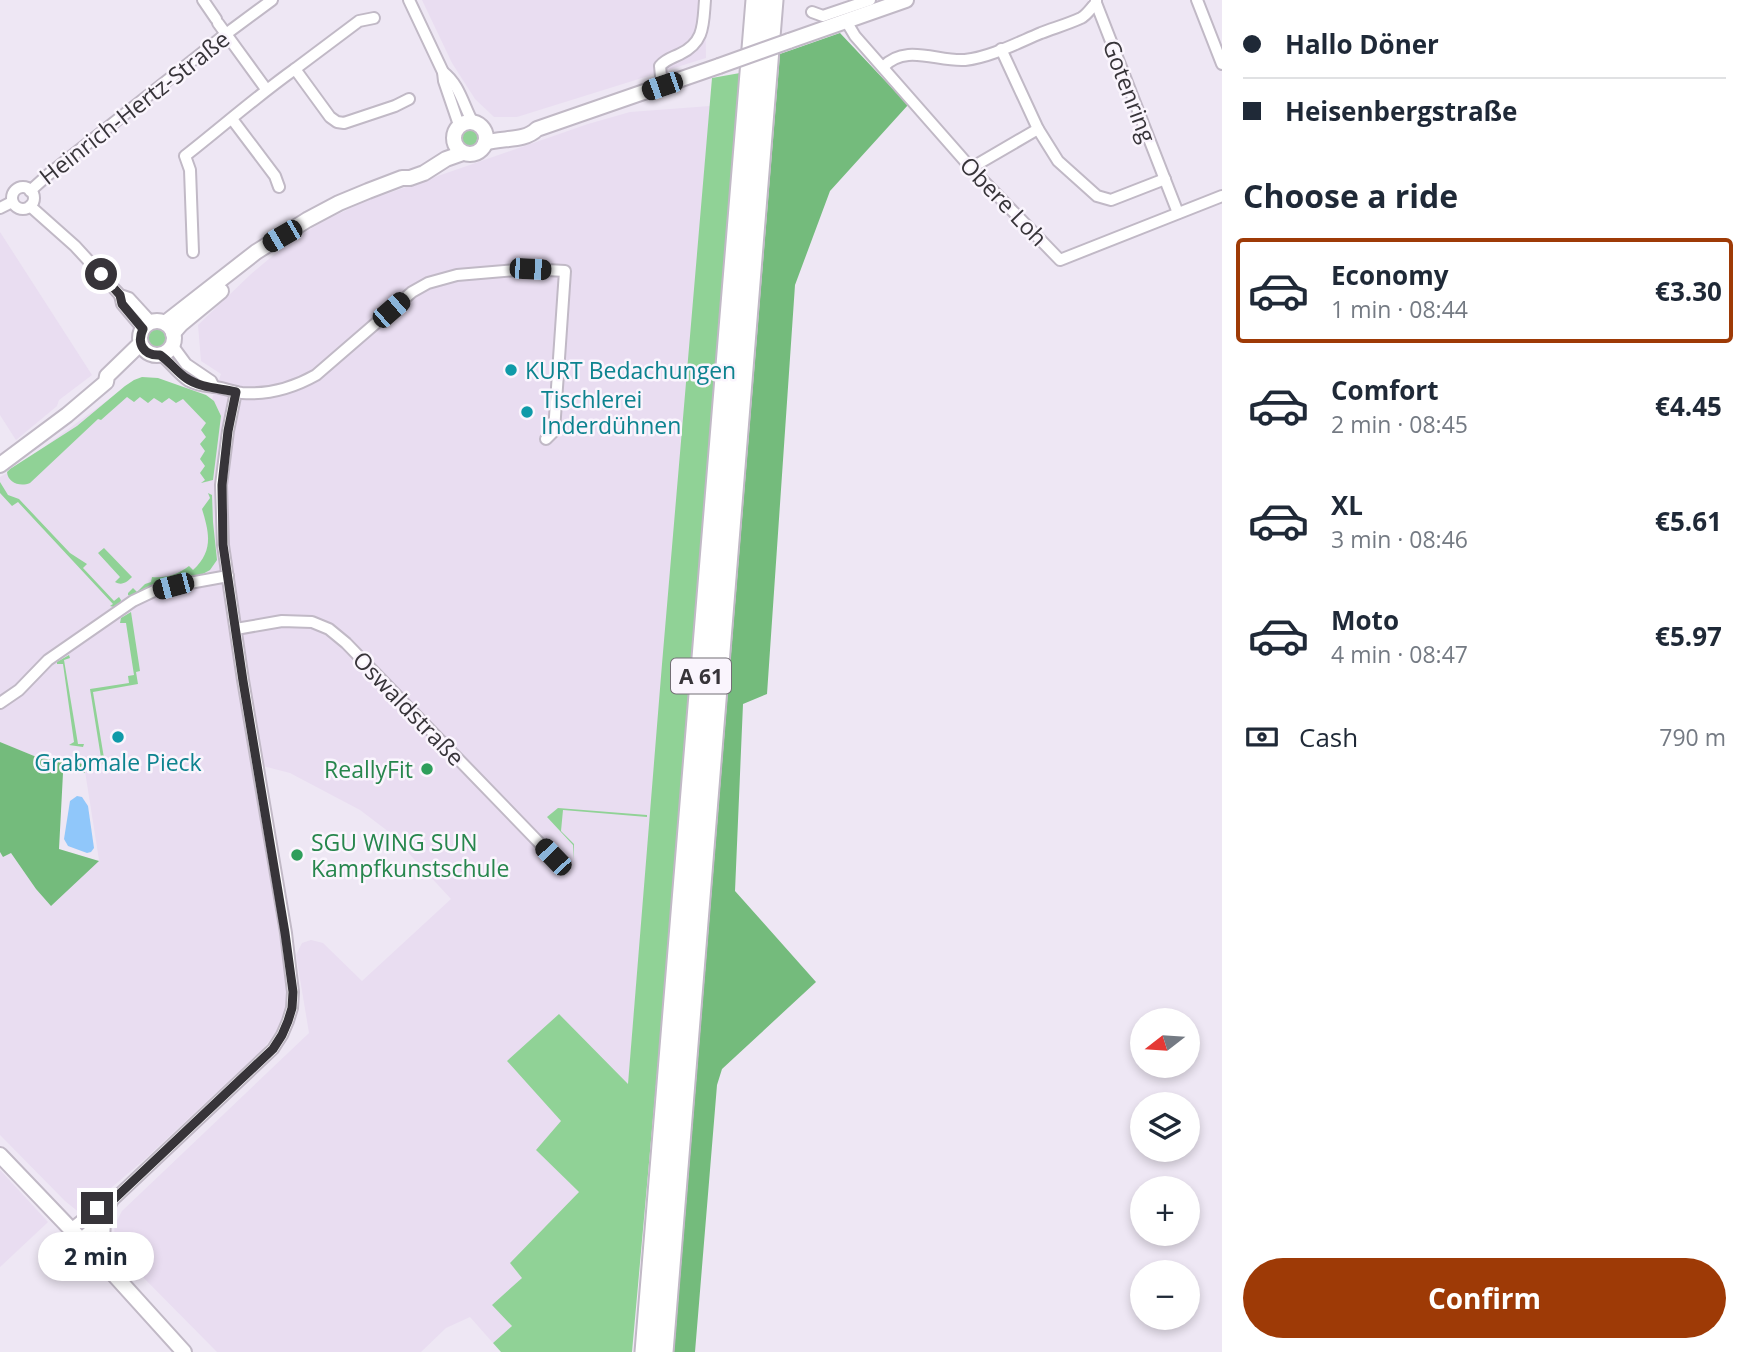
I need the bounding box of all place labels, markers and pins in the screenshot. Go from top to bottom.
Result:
place label: KURT Bedachungen [525,354,736,386]
marker: KURT Bedachungen [503,362,519,378]
place label: Tischlerei Inderdühnen [541,383,681,441]
marker: Tischlerei Inderdühnen [519,404,535,420]
marker: Grabmale Pieck [110,729,126,745]
place label: Grabmale Pieck [34,746,202,778]
place label: ReallyFit [324,753,413,785]
marker: ReallyFit [419,761,435,777]
place label: SGU WING SUN Kampfkunstschule [311,826,509,884]
marker: SGU WING SUN Kampfkunstschule [289,847,305,863]

